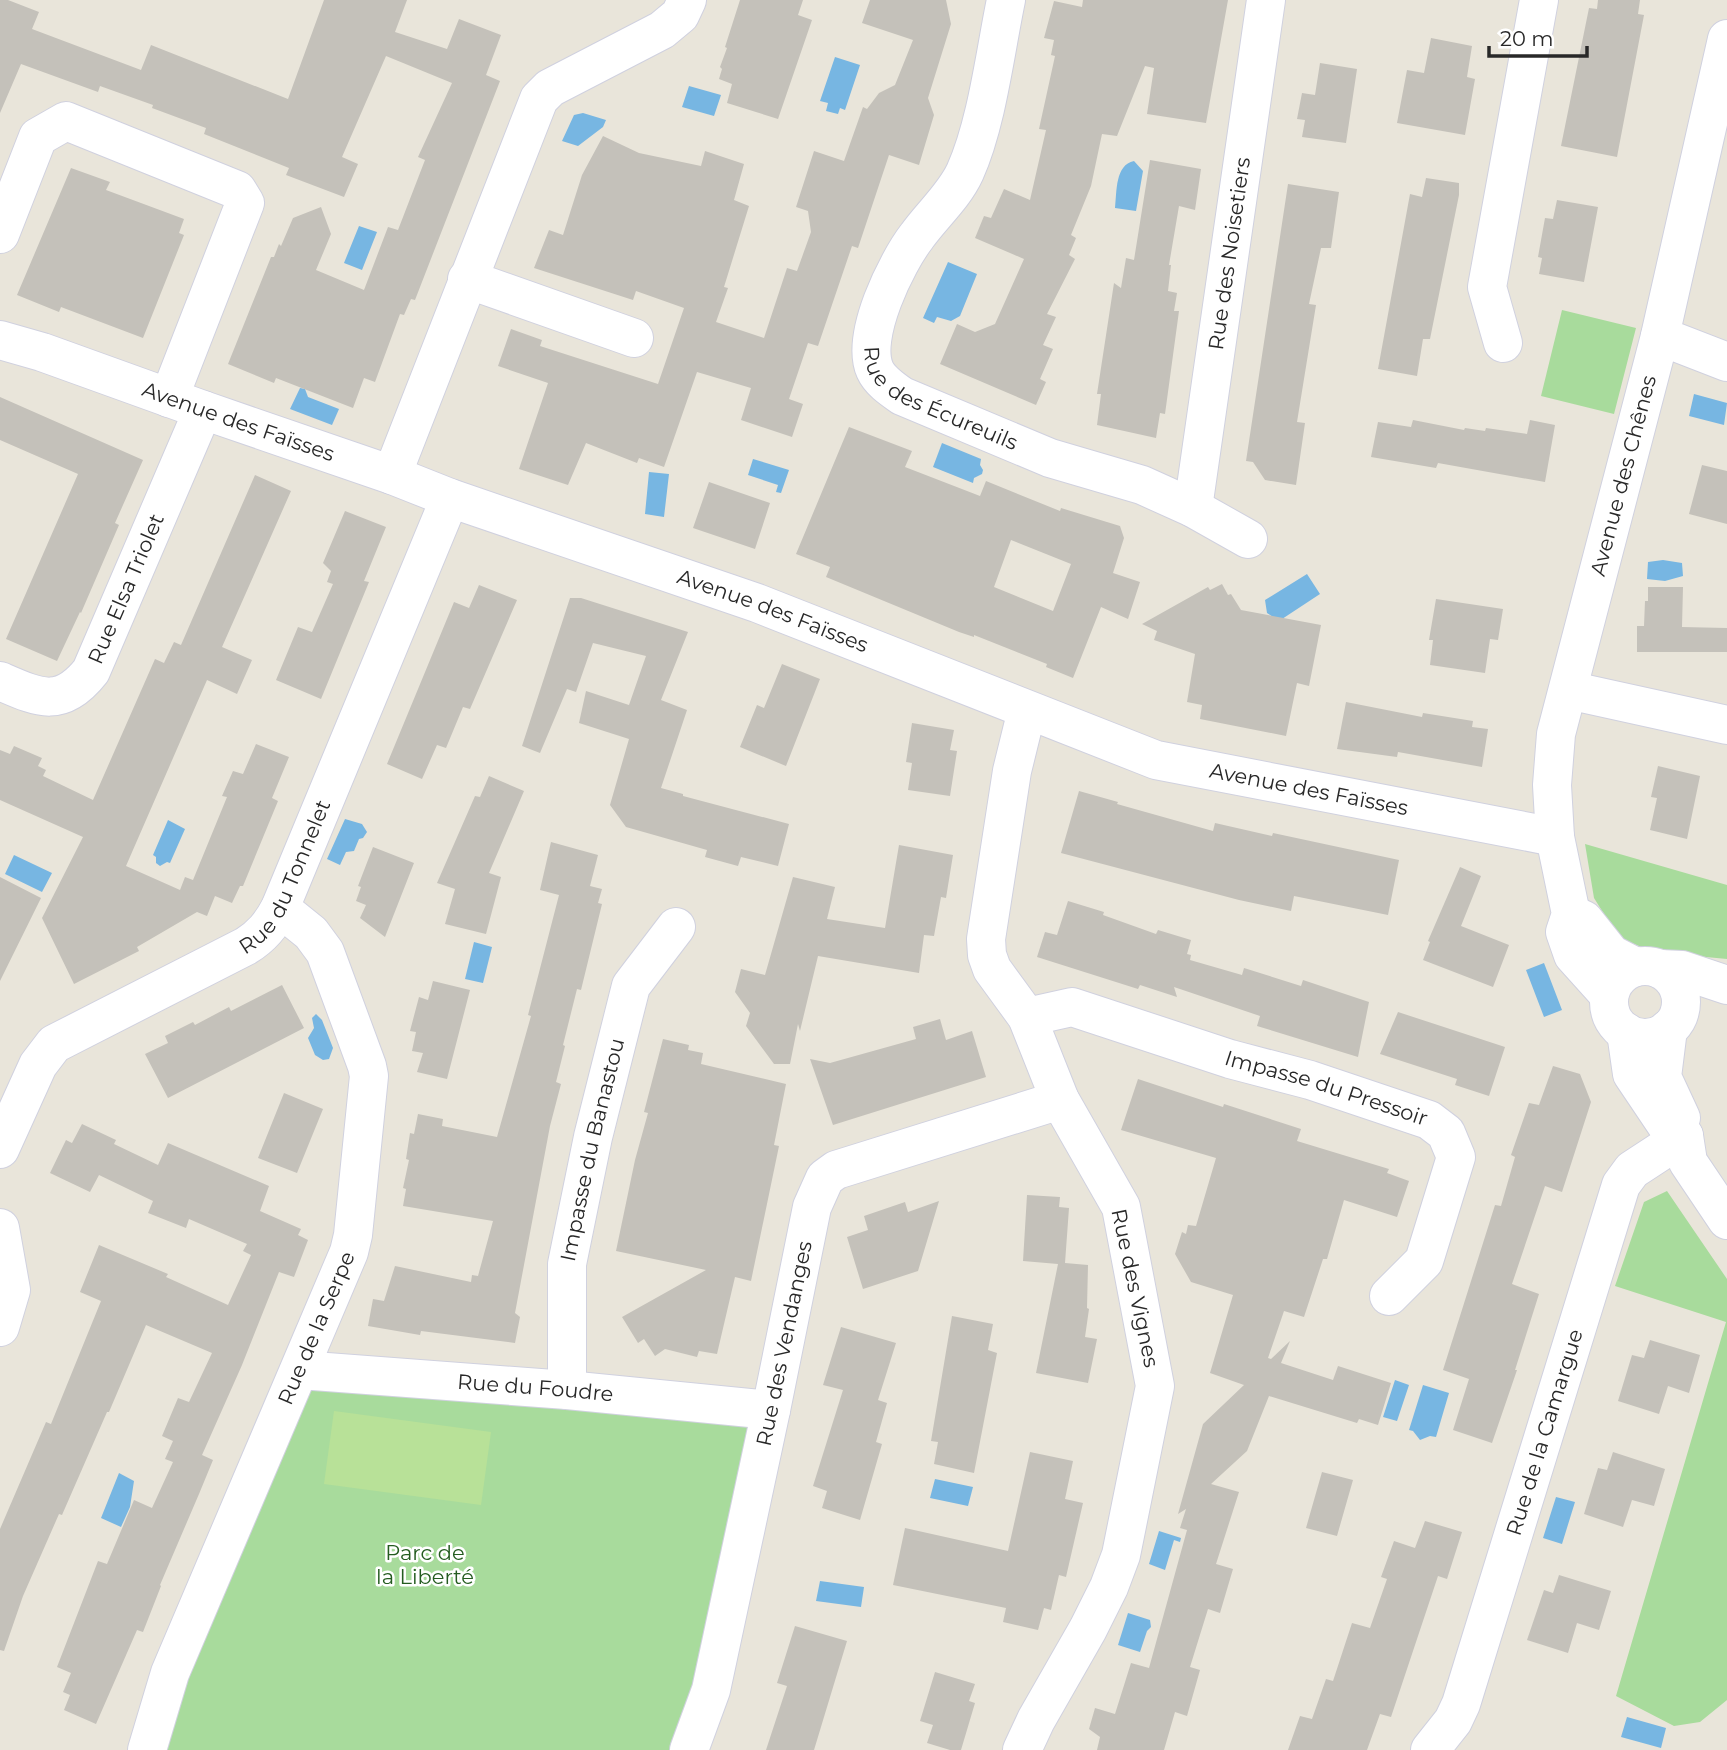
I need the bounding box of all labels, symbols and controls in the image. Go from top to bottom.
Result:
scale bar [1489,14,1587,58]
text: 20 m [1500,26,1554,51]
street label: Rue des Noisetiers [1203,155,1255,352]
street label: Rue des Écureuils [859,346,1022,455]
street label: Avenue des Chênes [1585,373,1661,579]
street label: Avenue des Faïsses [139,376,338,466]
street label: Rue Elsa Triolet [82,510,169,668]
street label: Avenue des Faïsses [674,564,872,658]
street label: Avenue des Faïsses [1207,758,1410,820]
street label: Rue du Tonnelet [234,796,335,959]
street label: Impasse du Banastou [555,1035,629,1264]
street label: Impasse du Pressoir [1222,1045,1431,1131]
street label: Rue des Vignes [1106,1206,1165,1370]
street label: Rue des Vendanges [751,1239,817,1448]
street label: Rue de la Serpe [272,1248,360,1409]
street label: Rue de la Camargue [1501,1326,1588,1539]
street label: Rue du Foudre [456,1369,615,1406]
park label: Parc de la Liberté [376,1540,474,1589]

